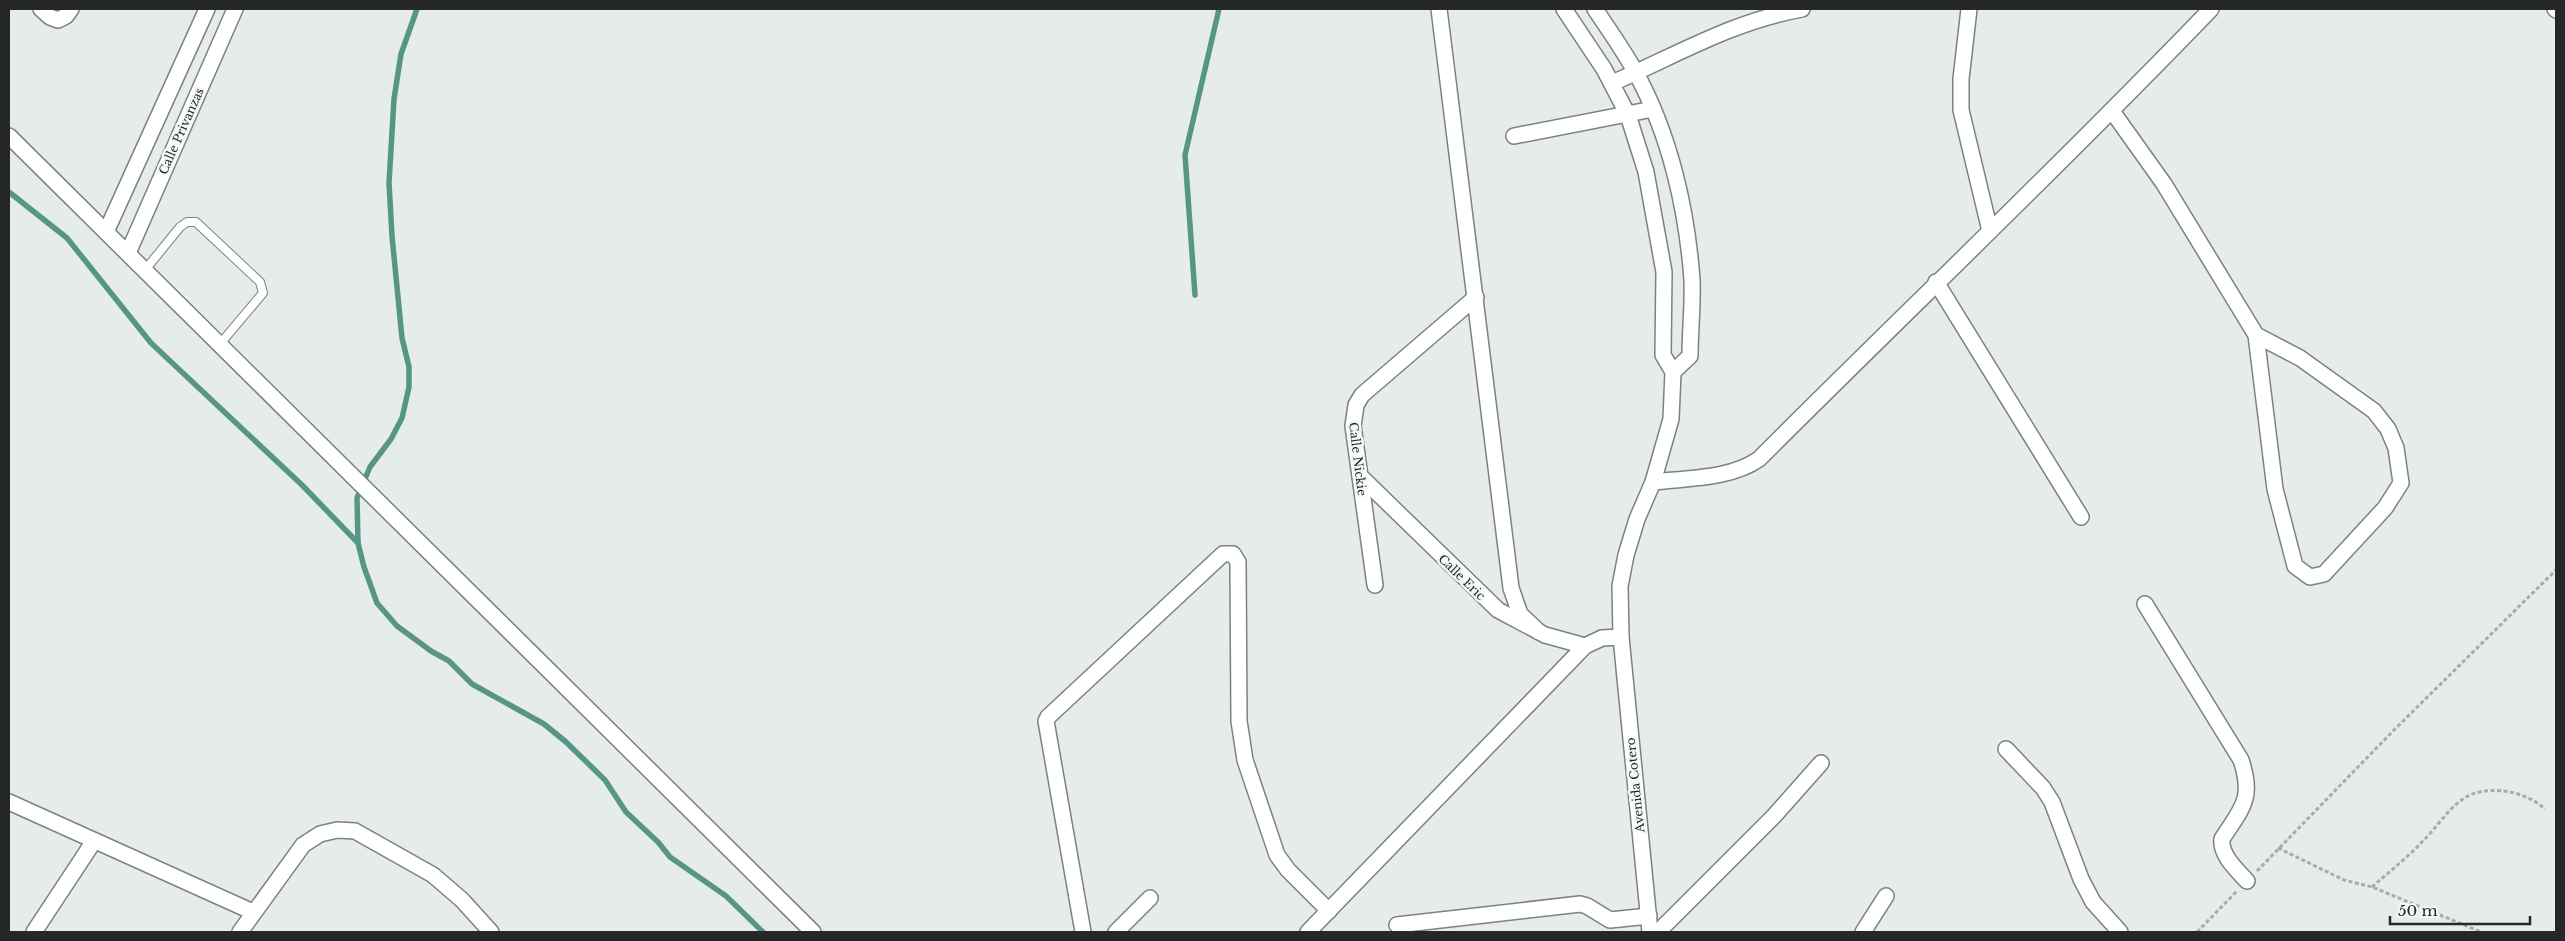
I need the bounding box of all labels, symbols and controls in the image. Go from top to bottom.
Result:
street label: Calle Privanzas [155,85,207,177]
street label: Calle Nickie [1346,421,1370,497]
street label: Calle Eric [1435,551,1489,603]
street label: Avenida Cotero [1623,737,1648,834]
scale bar [2390,894,2530,926]
text: 50 m [2398,901,2438,920]

